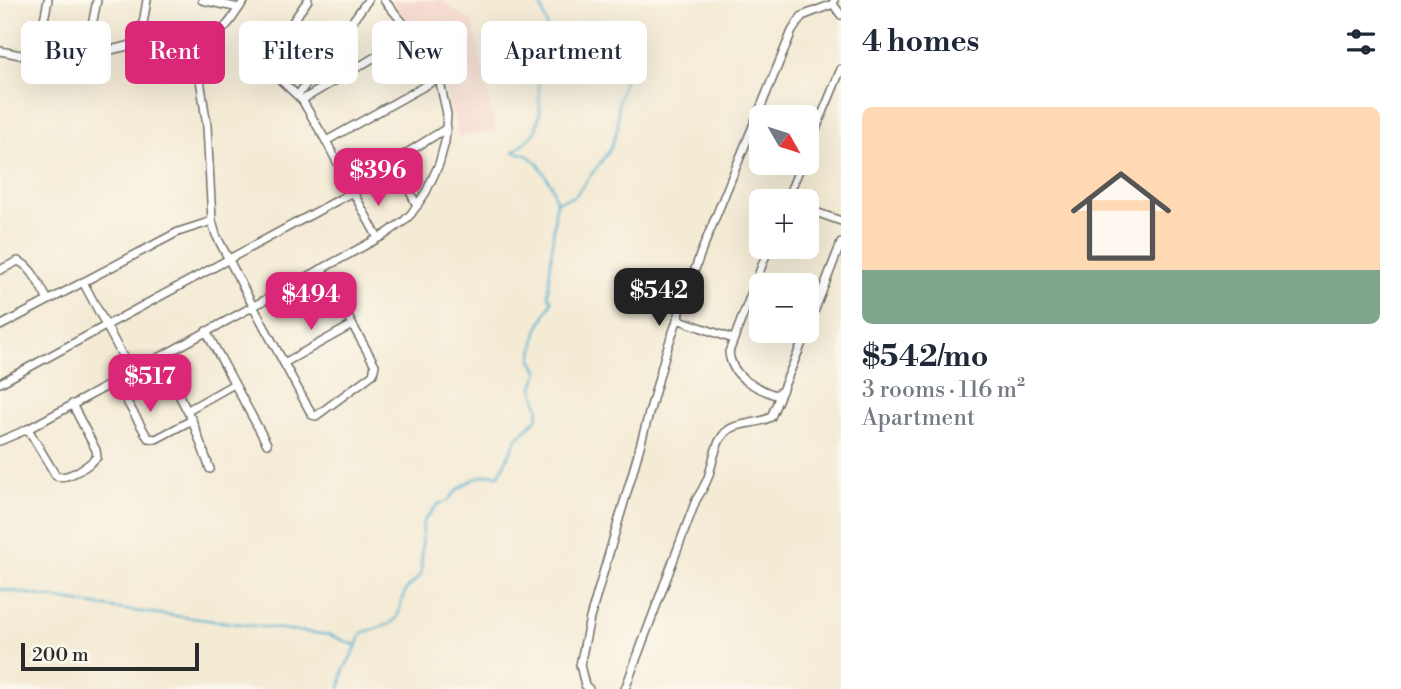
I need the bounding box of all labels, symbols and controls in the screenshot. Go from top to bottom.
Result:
chip: Buy [21,21,111,84]
chip: Rent [125,21,225,84]
chip: Filters [239,21,358,84]
chip: New [372,21,467,84]
chip: Apartment [481,21,647,84]
text: 4 homes [862,23,979,61]
icon: filters [1342,23,1380,61]
north arrow [749,105,819,175]
map controls [749,105,819,343]
pin: $396 [337,148,419,208]
icon: home [1058,153,1184,279]
text: $396 [350,157,406,185]
button: + [749,189,819,259]
pin: $542 [618,268,700,328]
pin: $494 [270,272,352,332]
button: − [749,273,819,343]
text: $542 [630,277,688,305]
text: $494 [282,281,340,309]
text: $542/mo [862,338,988,376]
pin: $517 [109,354,191,414]
text: $517 [124,363,176,391]
text: 3 rooms · 116 m² [862,376,1025,404]
text: Apartment [862,404,975,432]
scale bar [21,640,200,672]
text: 200 m [32,643,89,667]

